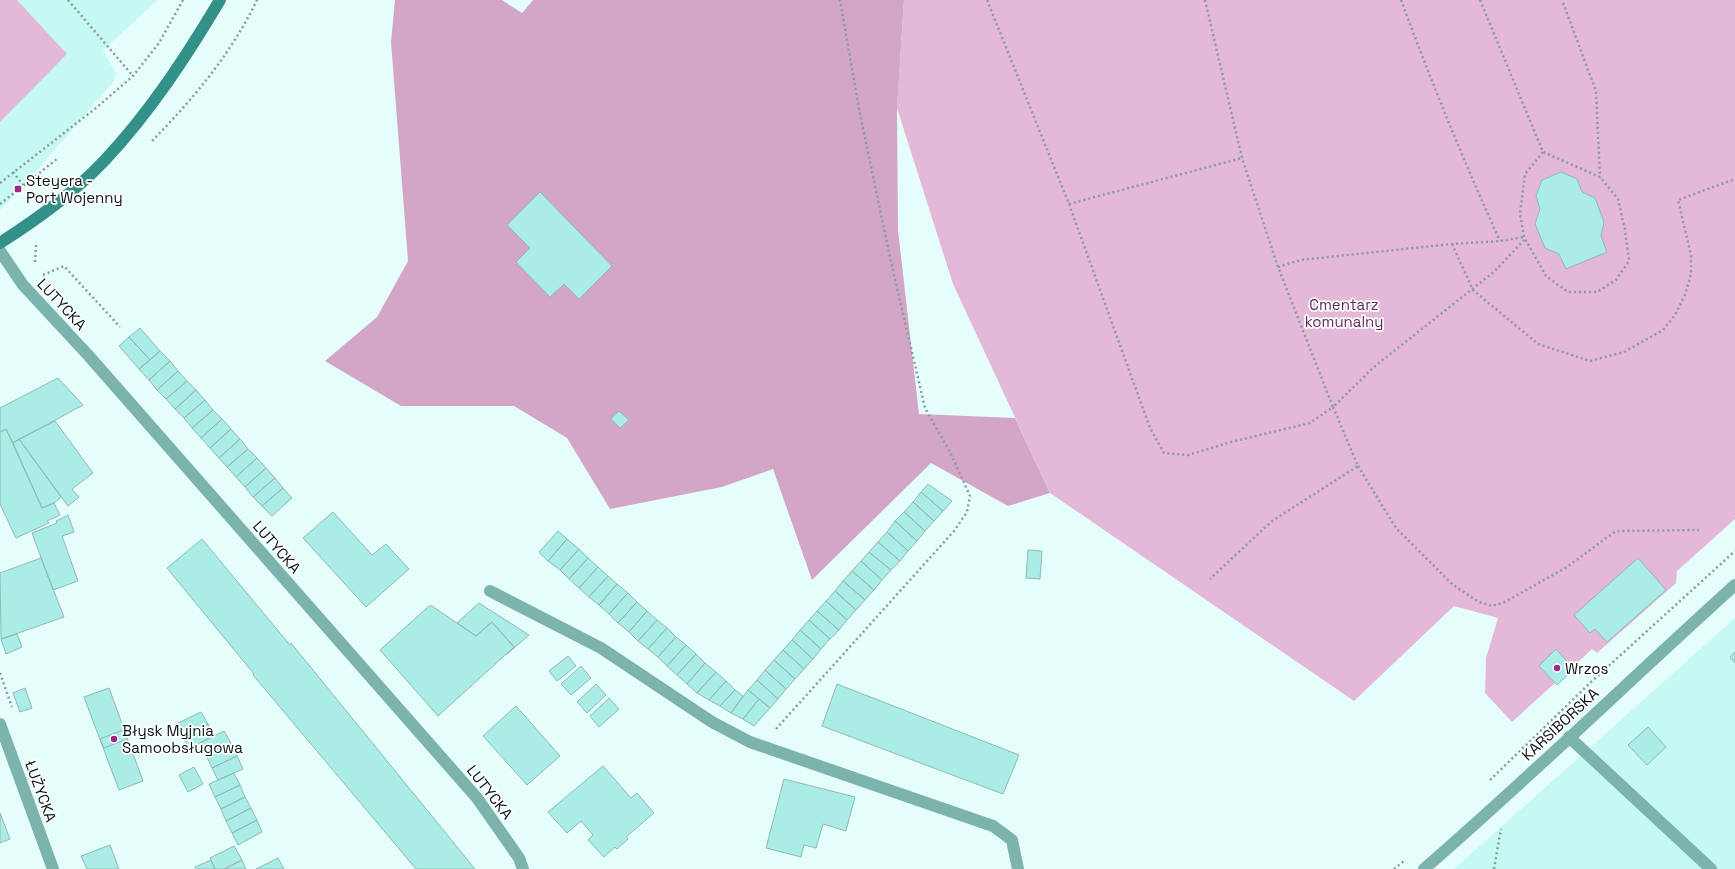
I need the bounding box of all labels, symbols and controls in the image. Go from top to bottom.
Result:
place label: Steyera - Port Wojenny [26,171,123,207]
marker: Steyera - Port Wojenny [13,184,23,194]
street label: LUTYCKA [33,274,91,334]
park label: Cmentarz komunalny [1305,295,1383,331]
street label: LUTYCKA [249,517,305,578]
place label: Wrzos [1565,659,1609,678]
marker: Wrzos [1552,663,1562,673]
street label: KARSIBORSKA [1518,683,1603,764]
place label: Błysk Myjnia Samoobsługowa [122,721,243,757]
marker: Błysk Myjnia Samoobsługowa [109,734,119,744]
street label: ŁUŻYCKA [21,757,61,825]
street label: LUTYCKA [463,761,517,823]

